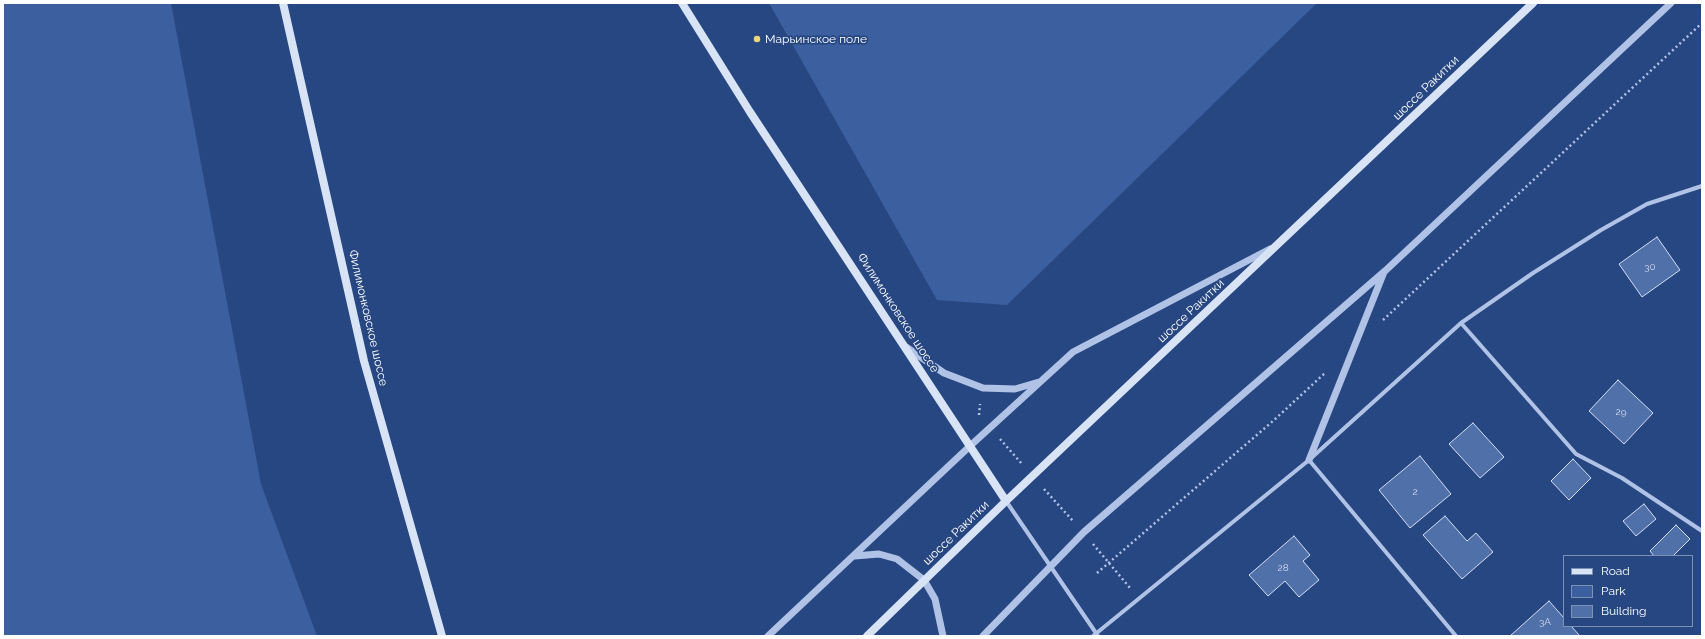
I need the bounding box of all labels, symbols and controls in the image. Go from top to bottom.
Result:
place label: Марьинское поле [765,32,867,46]
marker: Марьинское поле [752,34,762,44]
street label: шоссе Ракитки [1390,53,1462,123]
street label: Филимонковское шоссе [345,248,391,388]
street label: Филимонковское шоссе [854,251,942,375]
house number: 30 [1644,261,1656,273]
street label: шоссе Ракитки [1155,276,1227,346]
house number: 29 [1615,406,1627,418]
house number: 2 [1412,486,1418,498]
street label: шоссе Ракитки [920,498,992,568]
legend [1563,555,1693,627]
house number: 28 [1277,562,1289,574]
text: Road [1601,564,1630,578]
text: Park [1601,584,1626,598]
text: Building [1601,604,1647,618]
house number: 3А [1539,616,1551,628]

